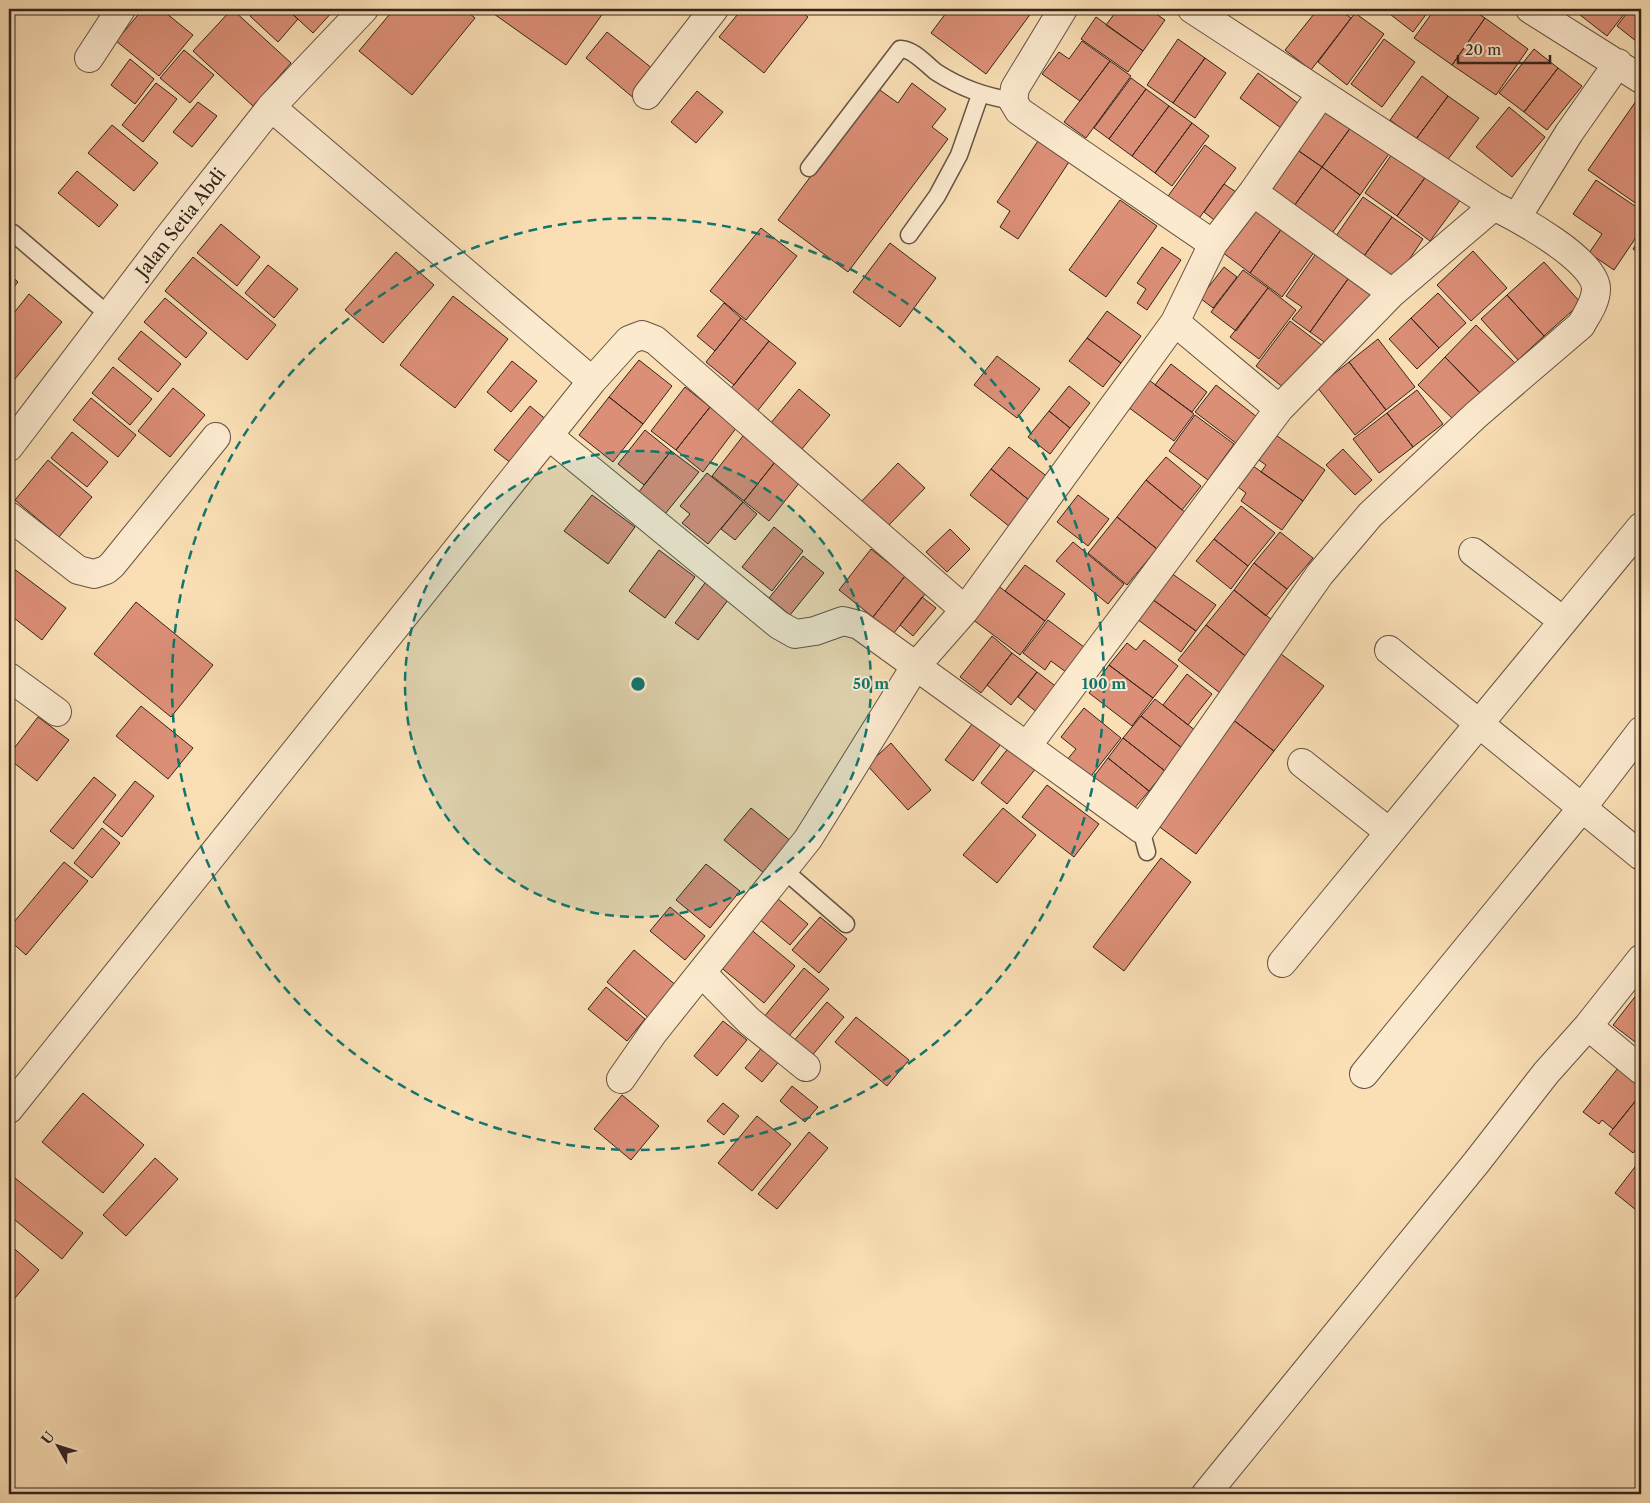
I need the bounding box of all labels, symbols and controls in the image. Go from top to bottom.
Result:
scale bar [1458,32,1550,64]
text: 20 m [1465,40,1501,59]
street label: Jalan Setia Abdi [129,163,231,285]
text: 50 m [853,674,889,693]
text: 100 m [1082,674,1126,693]
centre of rings [629,675,647,693]
north arrow [32,1420,82,1470]
text: U [37,1427,59,1448]

